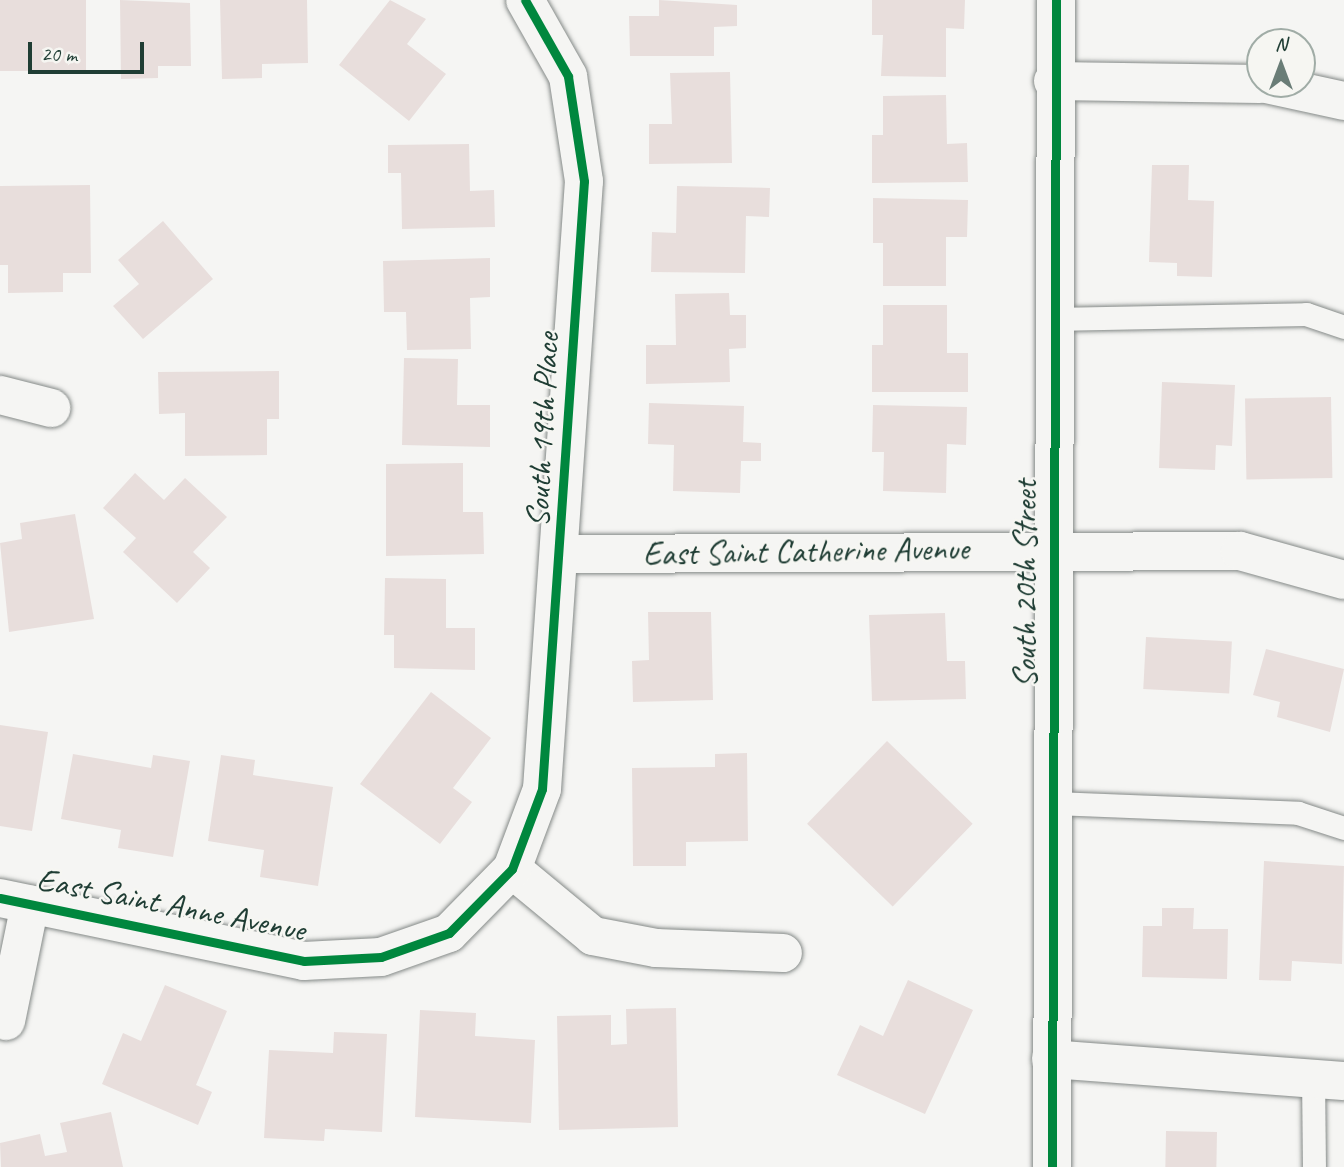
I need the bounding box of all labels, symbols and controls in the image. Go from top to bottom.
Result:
scale bar [32,28,147,72]
north arrow [1246,28,1316,98]
text: N [1275,32,1287,56]
text: 20 m [41,41,77,67]
street label: South 19th Place [518,332,568,528]
street label: South 20th Street [1006,480,1046,688]
street label: East Saint Catherine Avenue [643,529,969,575]
street label: East Saint Anne Avenue [33,860,309,950]

